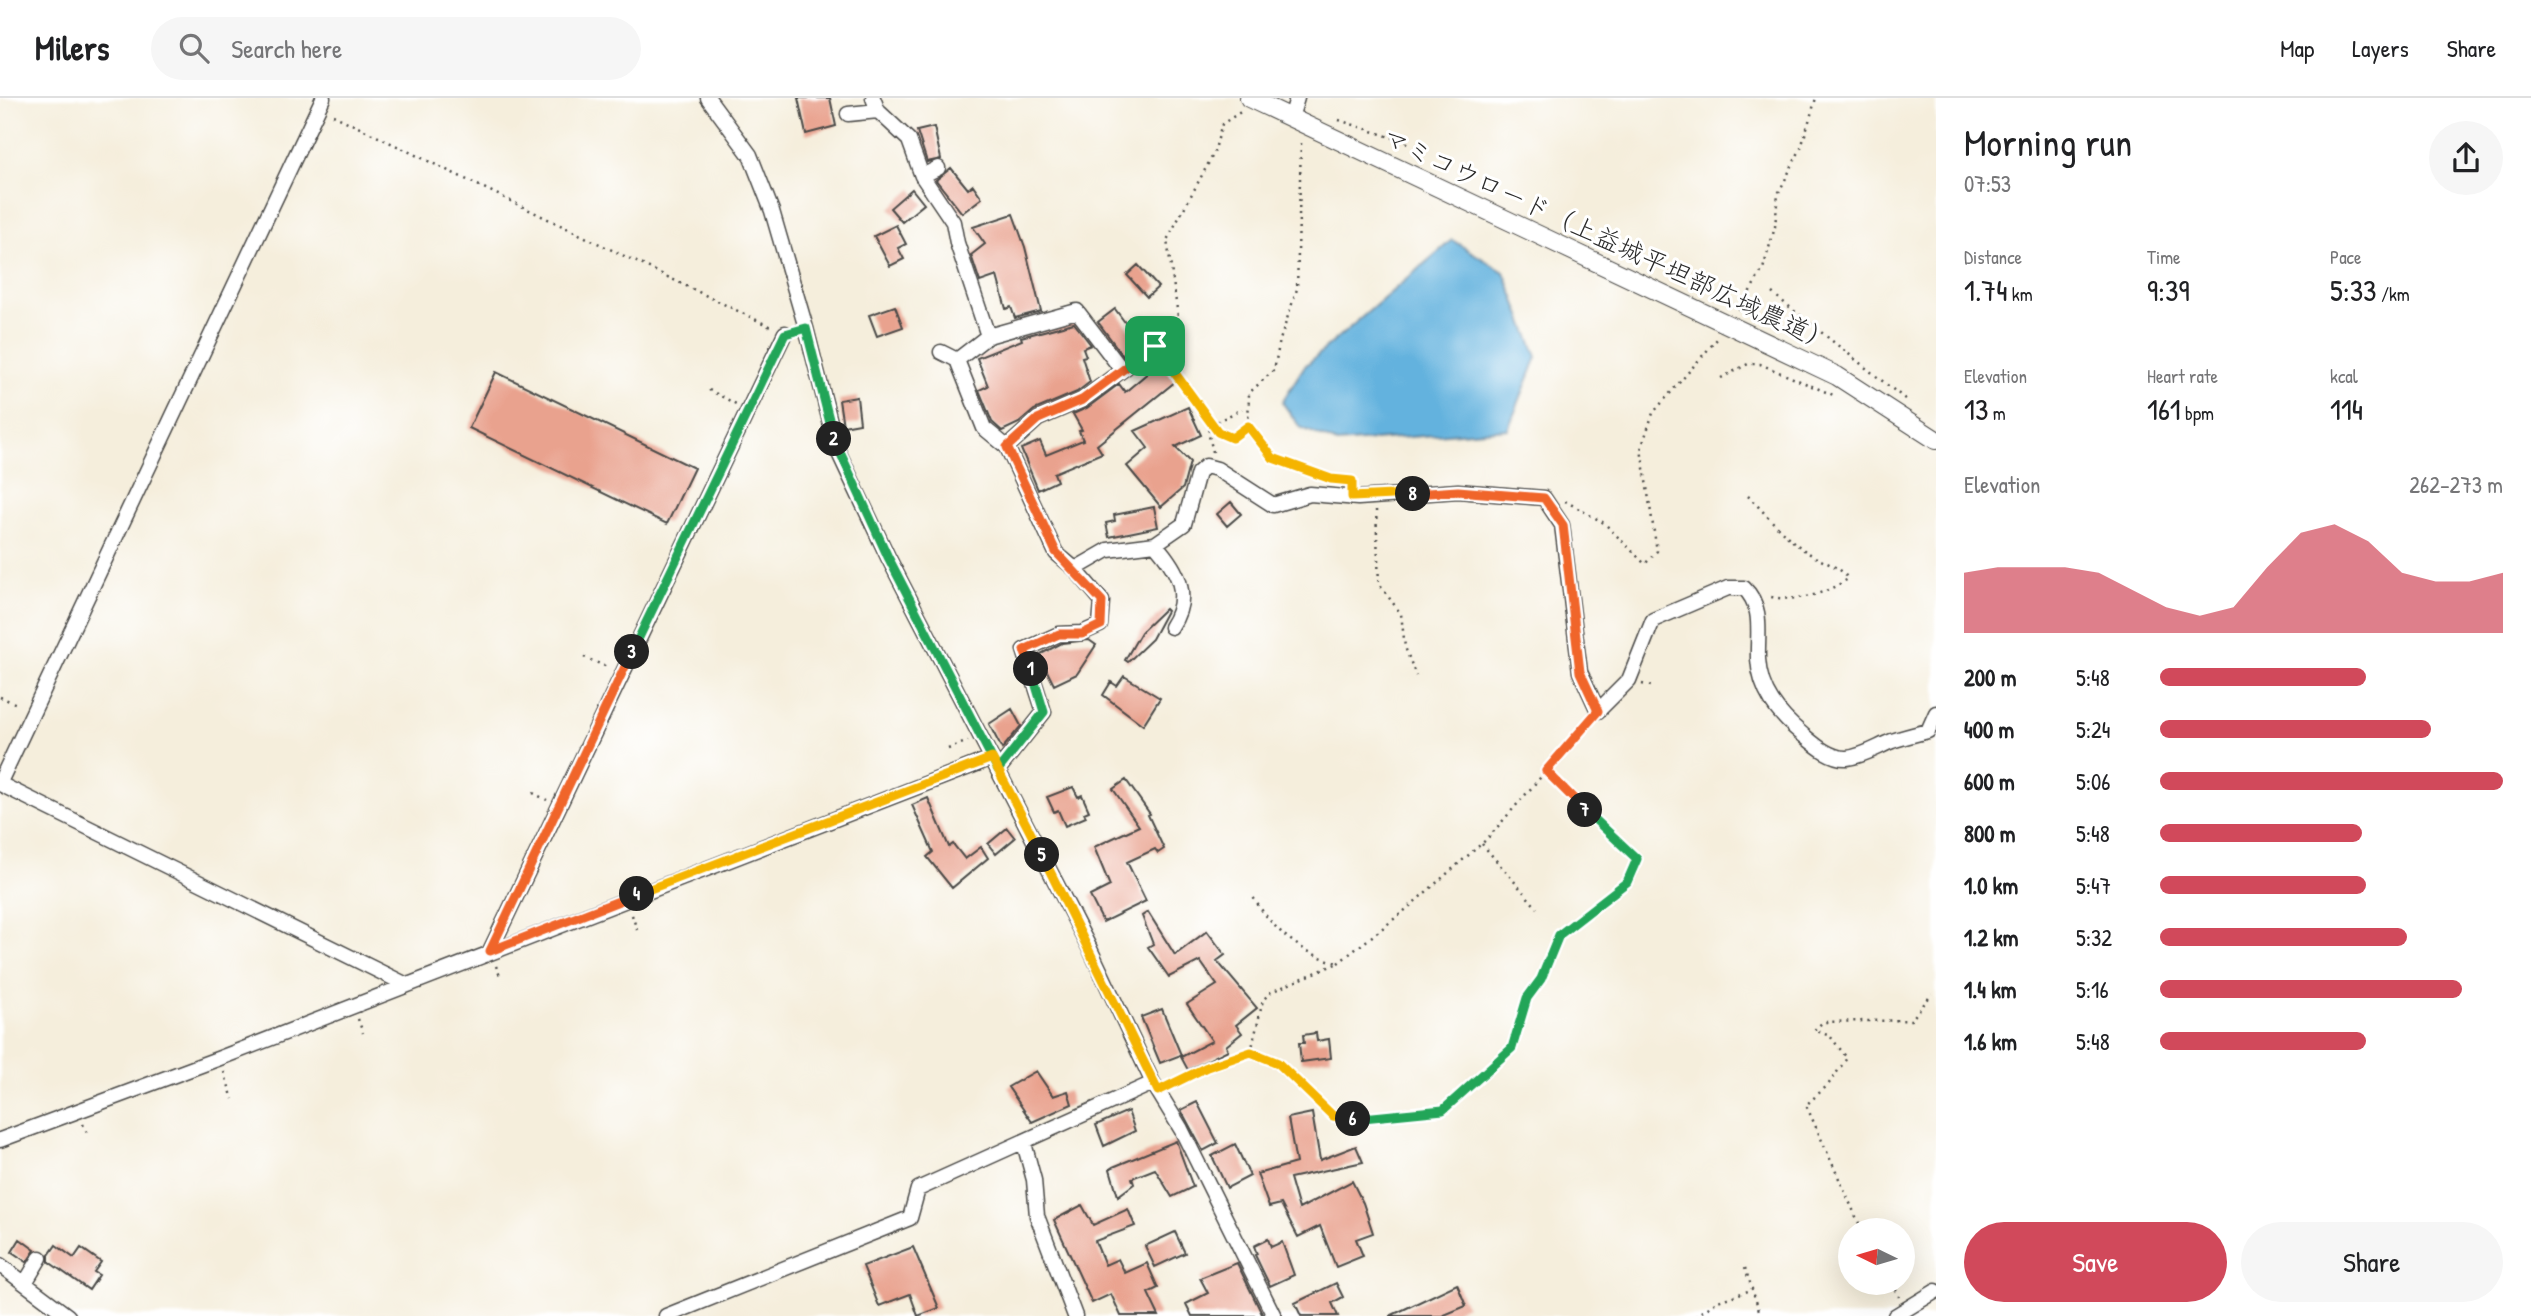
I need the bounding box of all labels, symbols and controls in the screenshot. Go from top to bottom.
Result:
search box [151,17,641,80]
text: Milers [35,26,109,70]
icon: search [175,29,213,67]
text: Search here [231,31,342,66]
text: Map [2280,32,2314,64]
text: Layers [2352,32,2409,64]
text: Share [2447,32,2496,64]
text: Morning run [1964,116,2132,168]
street label: マミコウロード（上益城平坦部広域農道） [1377,119,1839,359]
button: share [2429,121,2503,195]
text: 07:53 [1964,168,2011,199]
text: Distance [1964,244,2022,270]
text: Time [2147,244,2181,270]
text: Pace [2330,244,2362,270]
text: 1.74 [1964,270,2007,310]
text: 9:39 [2147,270,2189,310]
text: 5:33 [2330,270,2377,310]
text: km [2007,281,2033,307]
text: /km [2377,281,2410,307]
pin [1125,316,1185,376]
icon: arrive [1136,327,1174,365]
text: Elevation [1964,363,2027,389]
text: Heart rate [2147,363,2218,389]
text: kcal [2330,363,2358,389]
text: 13 [1964,389,1988,429]
text: 161 [2147,389,2181,429]
text: 114 [2330,389,2363,429]
text: m [1988,400,2006,426]
text: bpm [2181,400,2214,426]
pin: 2 [816,422,852,456]
text: 2 [829,425,838,451]
text: Elevation [1964,469,2040,500]
text: 262–273 m [2409,469,2503,500]
pin: 8 [1396,476,1430,512]
text: 8 [1408,480,1417,506]
pin: 3 [614,634,650,670]
text: 3 [627,638,636,664]
pin: 1 [1014,652,1048,686]
text: 1 [1027,655,1034,681]
text: 200 m [1964,662,2016,693]
text: 5:48 [2076,662,2110,693]
text: 400 m [1964,714,2014,745]
text: 5:24 [2076,714,2110,745]
text: 600 m [1964,766,2015,797]
text: 5:06 [2076,766,2111,797]
pin: 7 [1568,792,1602,828]
text: 7 [1580,796,1589,822]
text: 800 m [1964,818,2016,849]
text: 5:48 [2076,818,2110,849]
pin: 5 [1024,838,1060,872]
text: 5 [1037,841,1046,867]
text: 1.0 km [1964,870,2018,901]
text: 5:47 [2076,870,2111,901]
pin: 4 [620,876,654,912]
text: 4 [633,880,640,906]
text: 1.2 km [1964,922,2019,953]
text: 5:32 [2076,922,2112,953]
text: 1.4 km [1964,974,2016,1005]
text: 5:16 [2076,974,2109,1005]
text: 1.6 km [1964,1026,2017,1057]
text: 5:48 [2076,1026,2110,1057]
pin: 6 [1336,1102,1370,1136]
text: 6 [1349,1105,1356,1131]
north arrow [1838,1218,1914,1295]
map controls [1838,1218,1915,1295]
button: Save [1964,1222,2227,1302]
button: Share [2241,1222,2503,1302]

